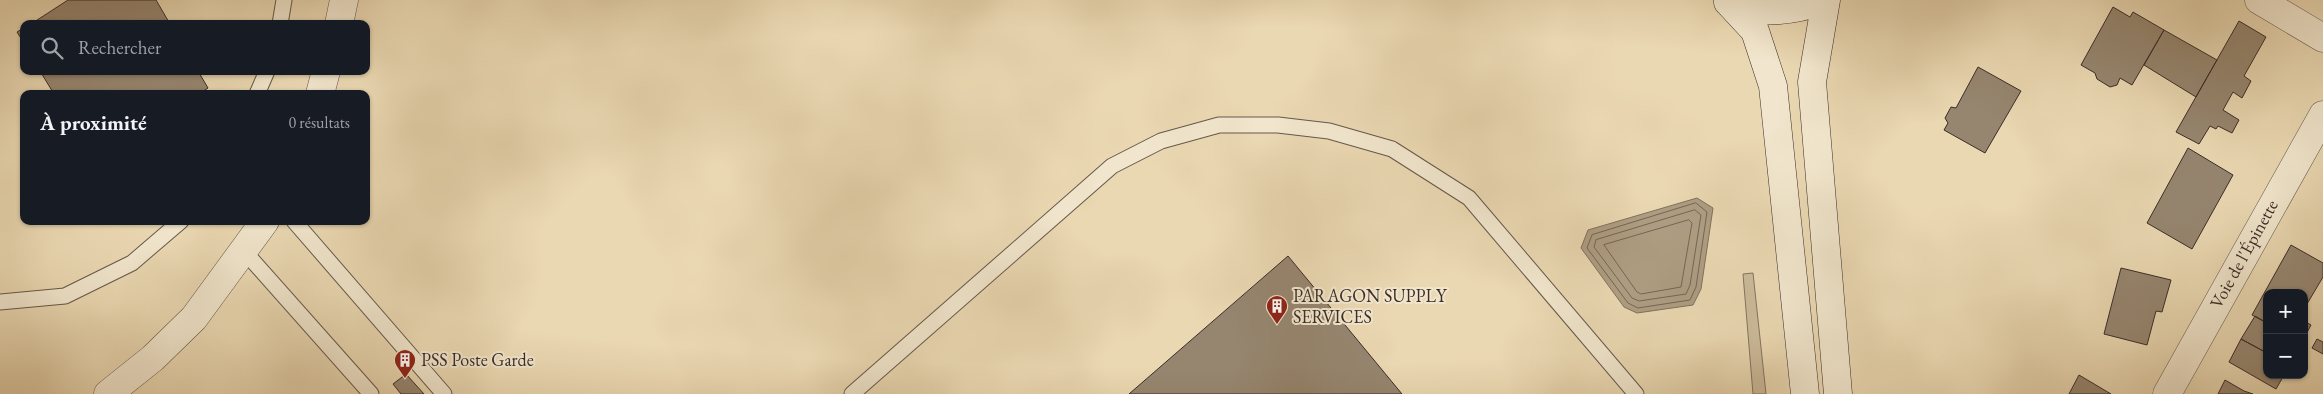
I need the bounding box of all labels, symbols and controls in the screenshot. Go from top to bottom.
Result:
search box [20,20,370,75]
icon: search [38,34,66,62]
text: Rechercher [78,35,161,60]
text: À proximité [40,109,147,136]
text: 0 résultats [288,112,350,133]
street label: Voie de l'Épinette [2204,195,2283,312]
place label: PARAGON SUPPLY SERVICES [1293,284,1448,328]
map controls [2263,289,2308,379]
button: + [2263,289,2308,334]
building icon: PARAGON SUPPLY SERVICES [1265,294,1289,325]
button: − [2263,334,2308,379]
building icon: PSS Poste Garde [393,348,417,379]
place label: PSS Poste Garde [421,348,534,371]

